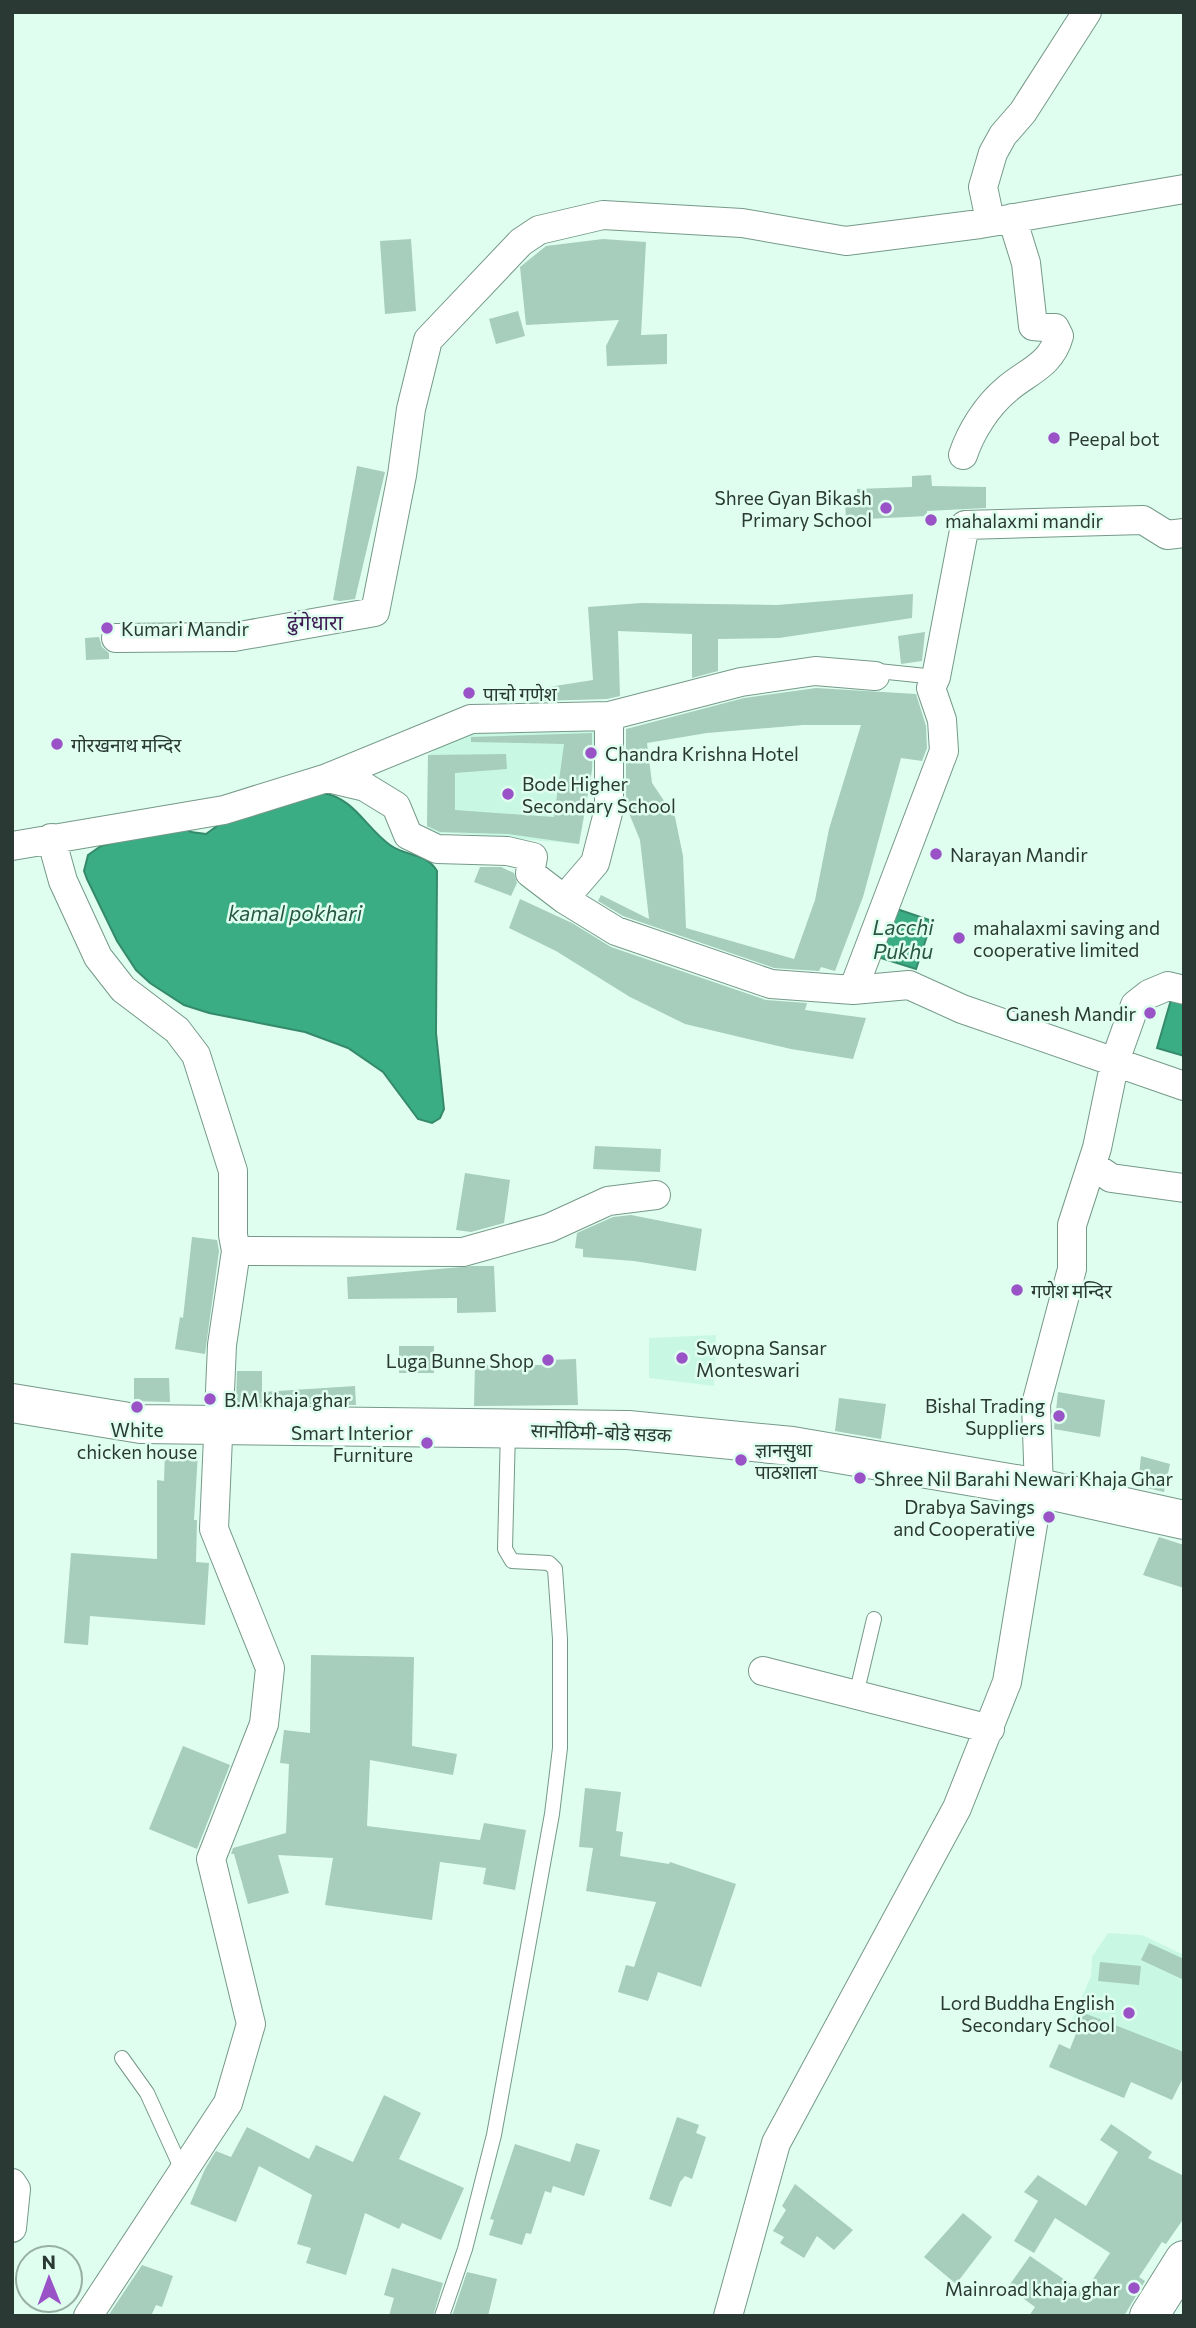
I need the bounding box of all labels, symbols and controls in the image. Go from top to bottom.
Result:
place label: Peepal bot [1068,427,1160,450]
marker: Peepal bot [1046,430,1062,446]
place label: Shree Gyan Bikash Primary School [715,486,872,531]
marker: Shree Gyan Bikash Primary School [878,500,894,516]
place label: mahalaxmi mandir [945,509,1104,532]
marker: mahalaxmi mandir [923,512,939,528]
district label: ढुंगेधारा [287,609,344,636]
place label: Kumari Mandir [121,617,249,640]
marker: Kumari Mandir [99,620,115,636]
place label: पाचो गणेश [483,682,558,705]
marker: पाचो गणेश [461,685,477,701]
place label: गोरखनाथ मन्दिर [71,733,182,756]
marker: गोरखनाथ मन्दिर [49,736,65,752]
place label: Chandra Krishna Hotel [605,742,799,765]
marker: Chandra Krishna Hotel [583,745,599,761]
place label: Bode Higher Secondary School [522,772,676,817]
marker: Bode Higher Secondary School [500,786,516,802]
place label: Narayan Mandir [950,843,1088,866]
marker: Narayan Mandir [928,846,944,862]
water label: kamal pokhari [228,900,363,925]
water label: Lacchi Pukhu [872,914,934,963]
place label: mahalaxmi saving and cooperative limited [973,916,1160,961]
marker: mahalaxmi saving and cooperative limited [951,930,967,946]
place label: Ganesh Mandir [1006,1002,1136,1025]
marker: Ganesh Mandir [1142,1005,1158,1021]
place label: गणेश मन्दिर [1031,1279,1113,1302]
marker: गणेश मन्दिर [1009,1282,1025,1298]
place label: Swopna Sansar Monteswari [696,1336,827,1381]
place label: Luga Bunne Shop [386,1349,534,1372]
marker: Swopna Sansar Monteswari [674,1350,690,1366]
marker: Luga Bunne Shop [540,1352,556,1368]
place label: B.M khaja ghar [224,1388,351,1411]
marker: B.M khaja ghar [202,1391,218,1407]
place label: Bishal Trading Suppliers [925,1394,1045,1439]
marker: White chicken house [129,1399,145,1415]
marker: Bishal Trading Suppliers [1051,1408,1067,1424]
place label: White chicken house [77,1418,197,1463]
street label: सानोठिमी-बोडे सडक [530,1418,672,1446]
place label: Smart Interior Furniture [291,1421,413,1466]
marker: Smart Interior Furniture [419,1435,435,1451]
place label: ज्ञानसुधा पाठशाला [755,1438,818,1483]
marker: ज्ञानसुधा पाठशाला [733,1452,749,1468]
place label: Shree Nil Barahi Newari Khaja Ghar [874,1467,1174,1490]
marker: Shree Nil Barahi Newari Khaja Ghar [852,1470,868,1486]
place label: Drabya Savings and Cooperative [893,1495,1035,1540]
marker: Drabya Savings and Cooperative [1041,1509,1057,1525]
place label: Lord Buddha English Secondary School [940,1991,1115,2036]
marker: Lord Buddha English Secondary School [1121,2005,1137,2021]
north arrow [14,2244,84,2314]
text: N [41,2250,56,2273]
place label: Mainroad khaja ghar [945,2277,1120,2300]
marker: Mainroad khaja ghar [1126,2280,1142,2296]

